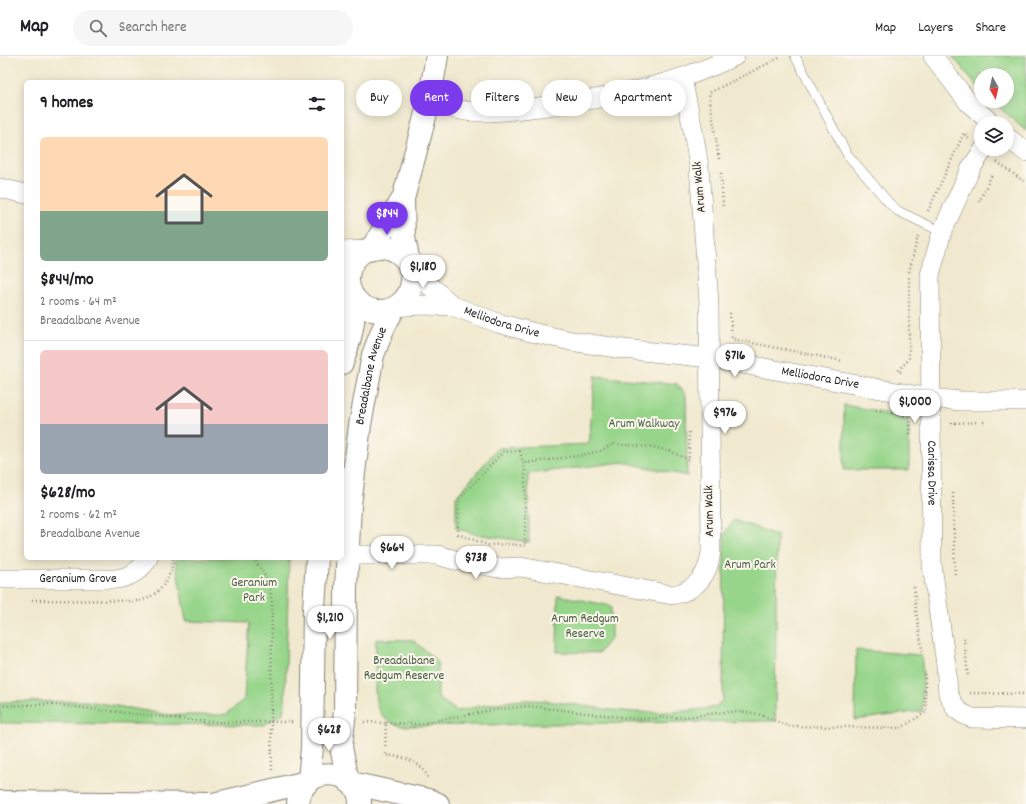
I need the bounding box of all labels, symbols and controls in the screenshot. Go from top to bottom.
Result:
search box [73,10,353,46]
text: Map [20,14,49,41]
icon: search [87,17,109,39]
text: Search here [119,17,187,39]
text: Map [875,18,896,38]
text: Layers [918,18,953,38]
text: Share [975,18,1006,38]
north arrow [974,68,1014,108]
map controls [974,68,1014,156]
chip: Buy [356,80,402,116]
chip: Rent [410,80,463,116]
chip: Filters [471,80,534,116]
chip: New [542,80,592,116]
chip: Apartment [600,80,686,116]
text: 9 homes [40,92,93,116]
icon: filters [306,93,328,115]
button: layers [974,116,1014,156]
street label: Arum Walk [688,161,712,213]
icon: home [148,163,220,235]
pin: $844 [363,202,411,236]
text: $844 [376,205,398,224]
pin: $1,180 [390,255,456,289]
text: $1,180 [409,258,437,277]
text: $844/mo [40,269,94,293]
text: 2 rooms · 64 m² [40,293,117,312]
street label: Melliodora Drive [461,301,542,343]
text: Breadalbane Avenue [40,312,140,331]
street label: Breadalbane Avenue [351,324,392,427]
pin: $716 [711,344,759,378]
text: $716 [725,347,745,366]
street label: Melliodora Drive [780,362,861,394]
icon: home [148,376,220,448]
pin: $1,000 [882,390,948,424]
text: $1,000 [898,393,932,412]
pin: $976 [701,401,749,435]
text: $976 [713,404,737,423]
park label: Arum Walkway [608,415,680,434]
street label: Carissa Drive [922,441,941,506]
text: $628/mo [40,482,95,506]
street label: Arum Walk [700,485,720,537]
text: 2 rooms · 62 m² [40,506,117,525]
text: Breadalbane Avenue [40,525,140,544]
pin: $664 [368,536,416,570]
text: $664 [380,539,404,558]
pin: $738 [452,546,500,580]
text: $738 [465,549,487,568]
park label: Arum Park [724,556,776,575]
street label: Geranium Grove [39,570,117,589]
park label: Geranium Park [231,574,277,608]
pin: $1,210 [297,606,363,640]
text: $1,210 [316,609,344,628]
park label: Arum Redgum Reserve [551,610,619,644]
park label: Breadalbane Redgum Reserve [364,652,445,686]
pin: $628 [305,718,353,752]
text: $628 [317,721,341,740]

